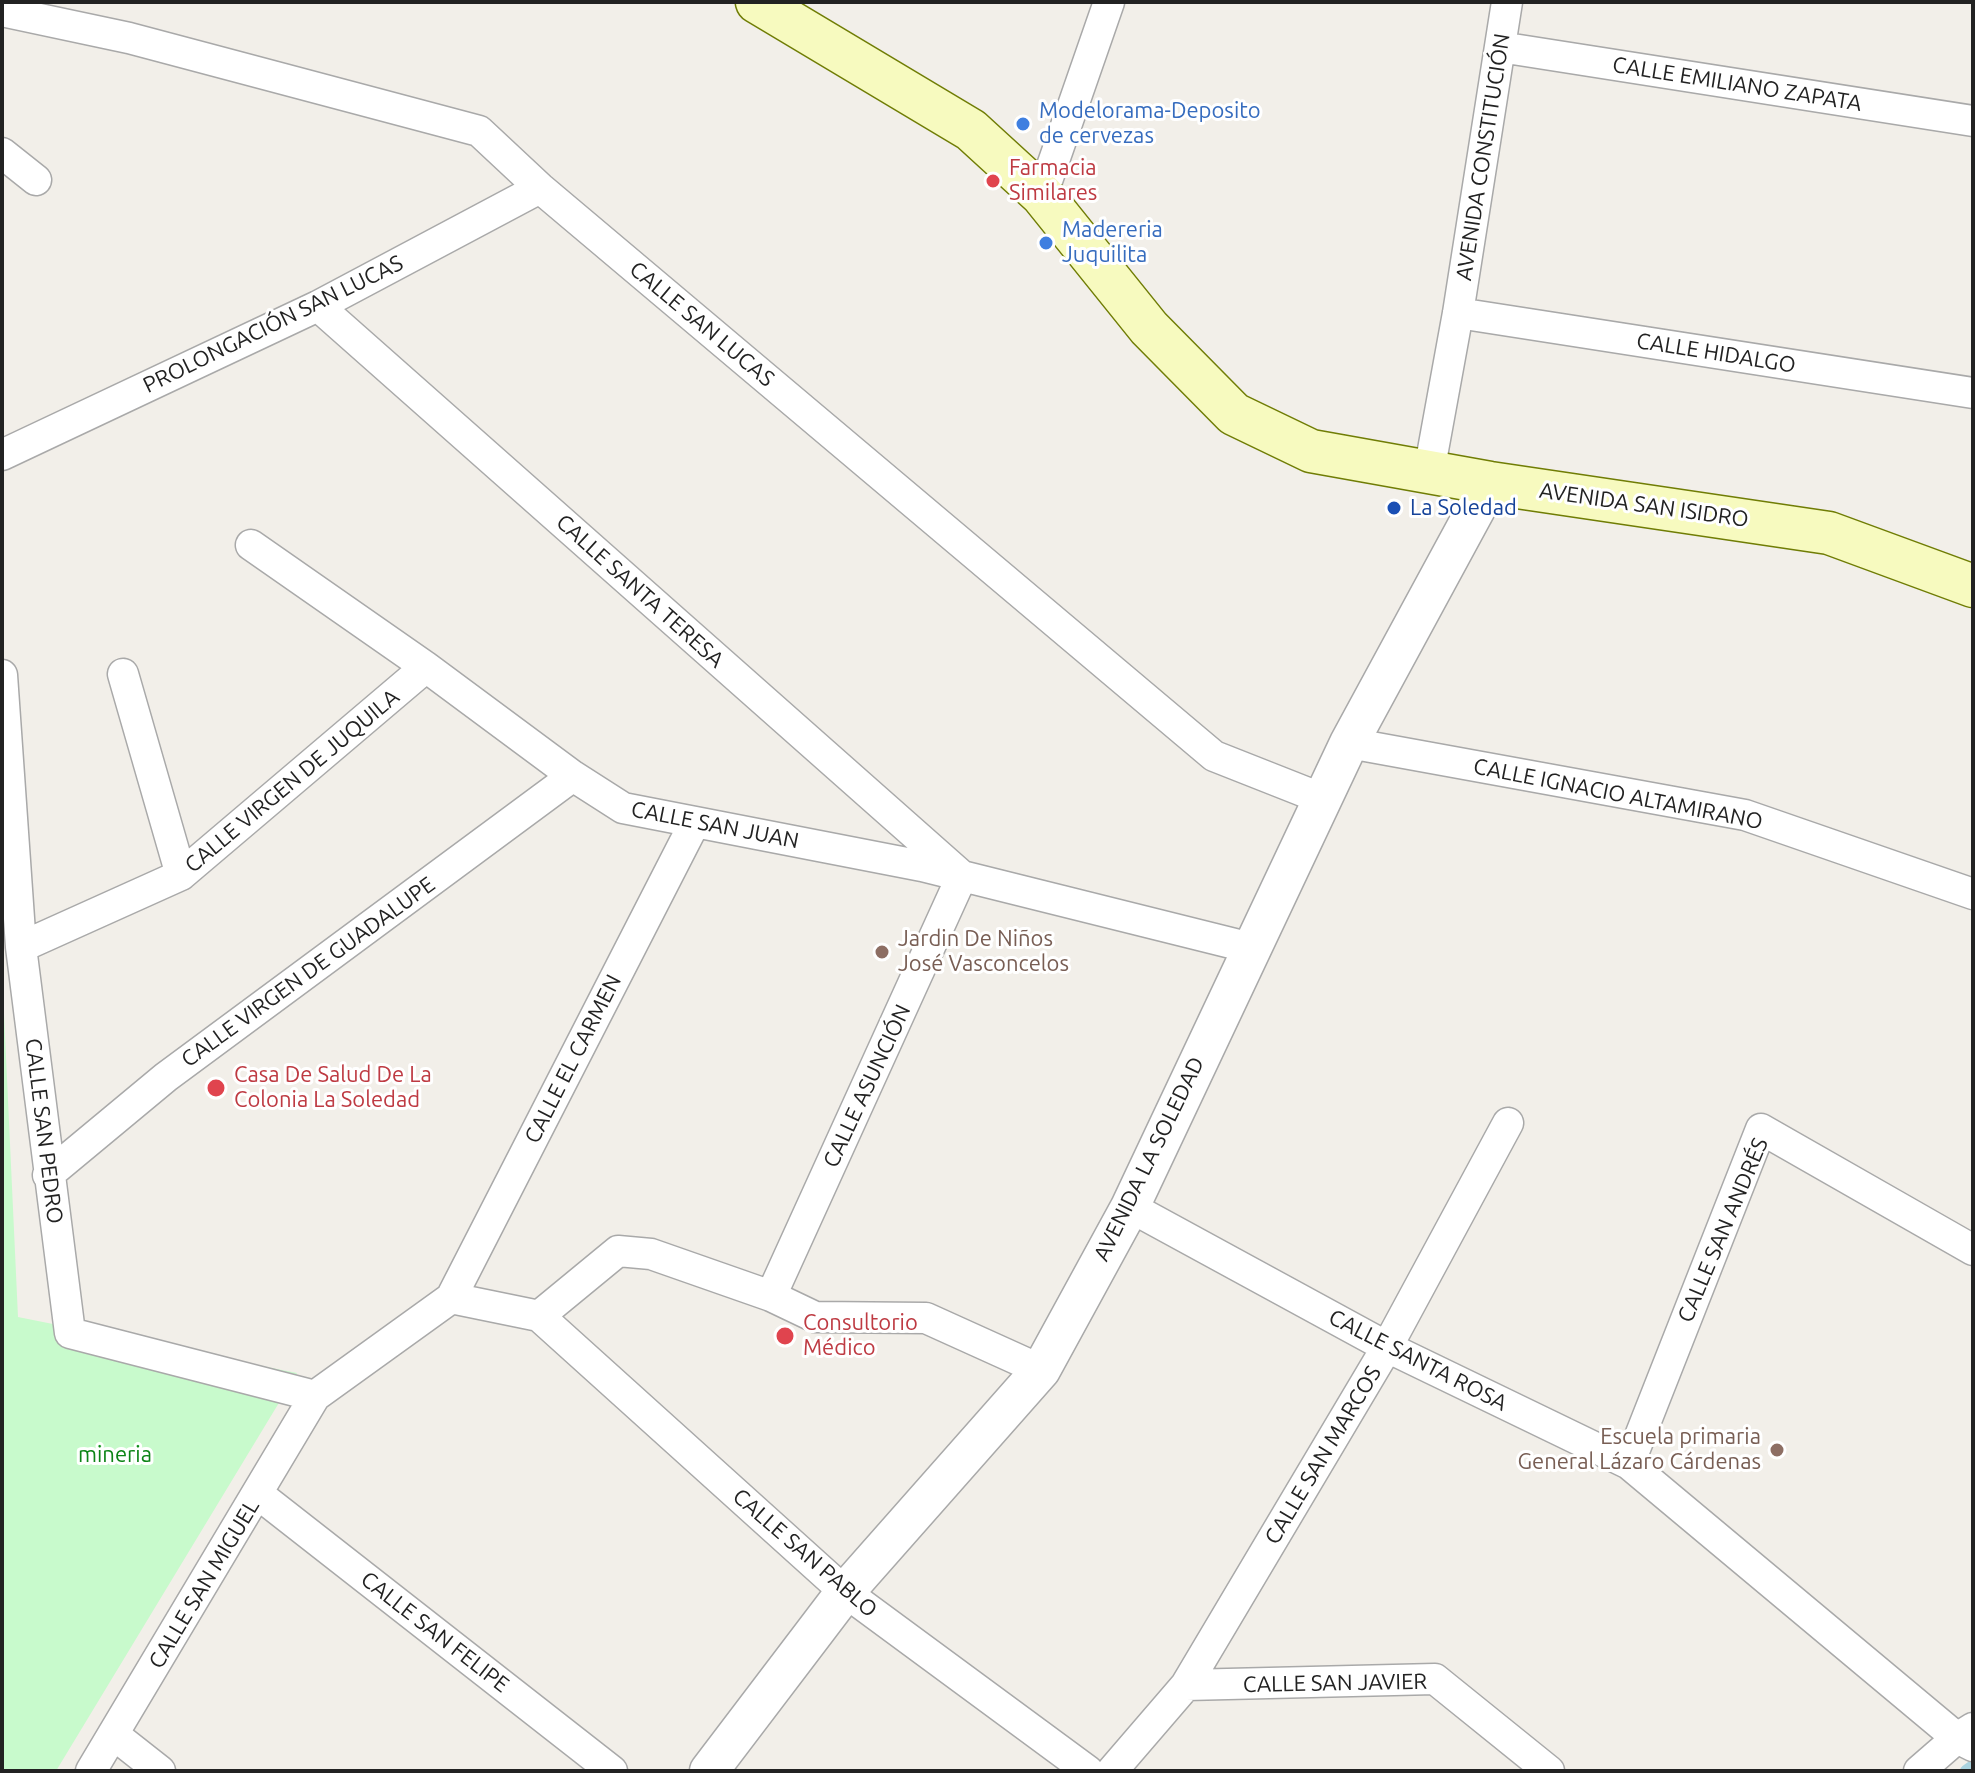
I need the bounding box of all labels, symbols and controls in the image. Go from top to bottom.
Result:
street label: AVENIDA CONSTITUCIÓN [1450,31,1516,283]
street label: CALLE EMILIANO ZAPATA [1611,51,1863,117]
place label: Modelorama-Deposito de cervezas [1039,98,1261,150]
marker: Modelorama-Deposito de cervezas [1014,115,1032,133]
place label: Farmacia Similares [1009,155,1097,206]
marker: Farmacia Similares [984,172,1002,190]
place label: Madereria Juquilita [1062,217,1163,268]
marker: Madereria Juquilita [1037,234,1055,252]
street label: PROLONGACIÓN SAN LUCAS [139,250,407,398]
street label: CALLE SAN LUCAS [624,256,780,392]
street label: CALLE HIDALGO [1635,327,1797,379]
street label: AVENIDA SAN ISIDRO [1538,477,1750,533]
place label: La Soledad [1410,495,1517,521]
marker: La Soledad [1385,499,1403,517]
street label: CALLE SANTA TERESA [551,509,729,673]
street label: CALLE VIRGEN DE JUQUILA [180,684,404,878]
street label: CALLE IGNACIO ALTAMIRANO [1471,753,1765,835]
street label: CALLE SAN JUAN [629,796,801,854]
street label: CALLE VIRGEN DE GUADALUPE [176,871,440,1073]
place label: Jardin De Niños José Vasconcelos [898,926,1069,978]
marker: Jardin De Niños José Vasconcelos [873,943,891,961]
street label: CALLE EL CARMEN [519,970,627,1148]
street label: CALLE ASUNCIÓN [818,1000,916,1172]
street label: CALLE SAN PEDRO [20,1037,68,1225]
street label: AVENIDA LA SOLEDAD [1088,1053,1210,1265]
place label: Casa De Salud De La Colonia La Soledad [234,1062,432,1114]
marker: Casa De Salud De La Colonia La Soledad [205,1077,227,1099]
street label: CALLE SAN ANDRÉS [1672,1134,1774,1326]
street label: CALLE SANTA ROSA [1324,1304,1512,1416]
place label: Consultorio Médico [803,1310,918,1362]
marker: Consultorio Médico [774,1325,796,1347]
street label: CALLE SAN MARCOS [1259,1361,1387,1549]
place label: Escuela primaria General Lázaro Cárdenas [1517,1424,1761,1476]
marker: Escuela primaria General Lázaro Cárdenas [1768,1441,1786,1459]
park label: mineria [78,1442,152,1468]
street label: CALLE SAN PABLO [727,1483,883,1623]
street label: CALLE SAN MIGUEL [143,1495,265,1673]
street label: CALLE SAN FELIPE [356,1566,514,1698]
street label: CALLE SAN JAVIER [1243,1668,1427,1698]

